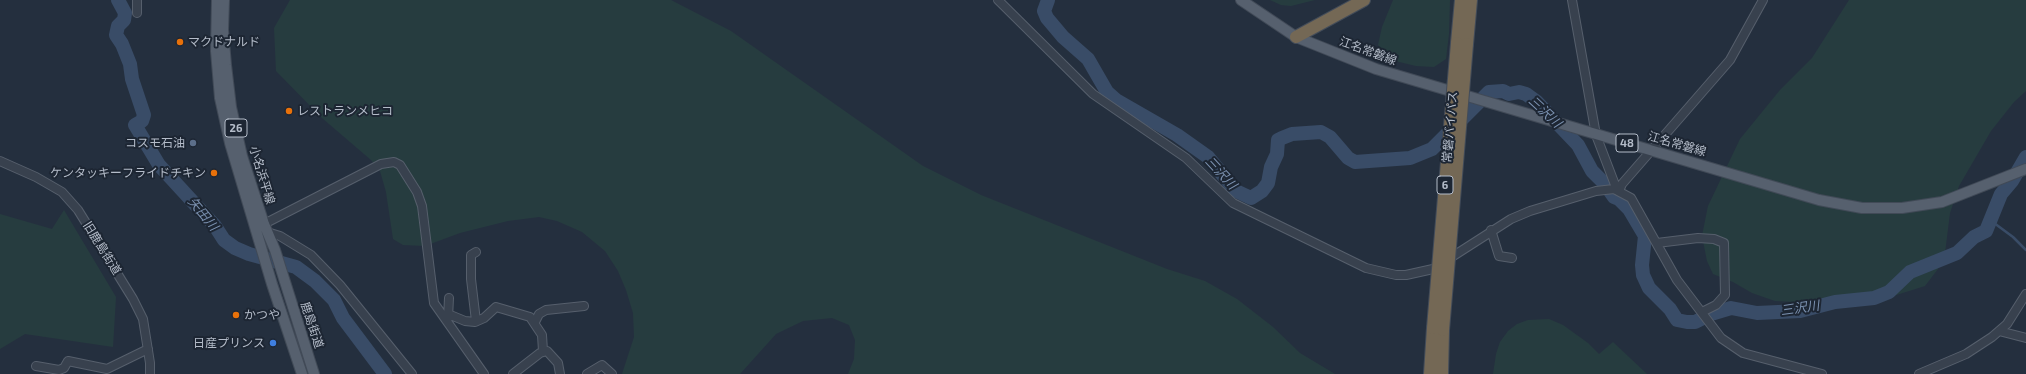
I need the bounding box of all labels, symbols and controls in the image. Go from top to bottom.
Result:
street label: 江名常磐線 [1337,34,1399,68]
place label: マクドナルド [188,35,260,49]
marker: マクドナルド [175,37,185,47]
street label: 常磐バイパス [1440,91,1460,163]
water label: 三沢川 [1525,93,1565,131]
place label: レストランメヒコ [297,104,393,118]
marker: レストランメヒコ [284,106,294,116]
road number: 26 [225,119,247,137]
street label: 江名常磐線 [1646,129,1708,159]
road number: 48 [1616,134,1638,152]
place label: コスモ石油 [125,136,185,150]
marker: コスモ石油 [188,138,198,148]
street label: 小名浜平線 [246,144,278,206]
water label: 三沢川 [1202,153,1240,193]
place label: ケンタッキーフライドチキン [50,166,206,180]
marker: ケンタッキーフライドチキン [209,168,219,178]
road number: 6 [1437,176,1453,194]
water label: 矢田川 [184,194,222,234]
street label: 旧鹿島街道 [80,219,124,277]
water label: 三沢川 [1780,298,1820,318]
street label: 鹿島街道 [298,300,326,350]
place label: かつや [244,308,280,322]
marker: かつや [231,310,241,320]
place label: 日産プリンス [193,336,265,350]
marker: 日産プリンス [268,338,278,348]

